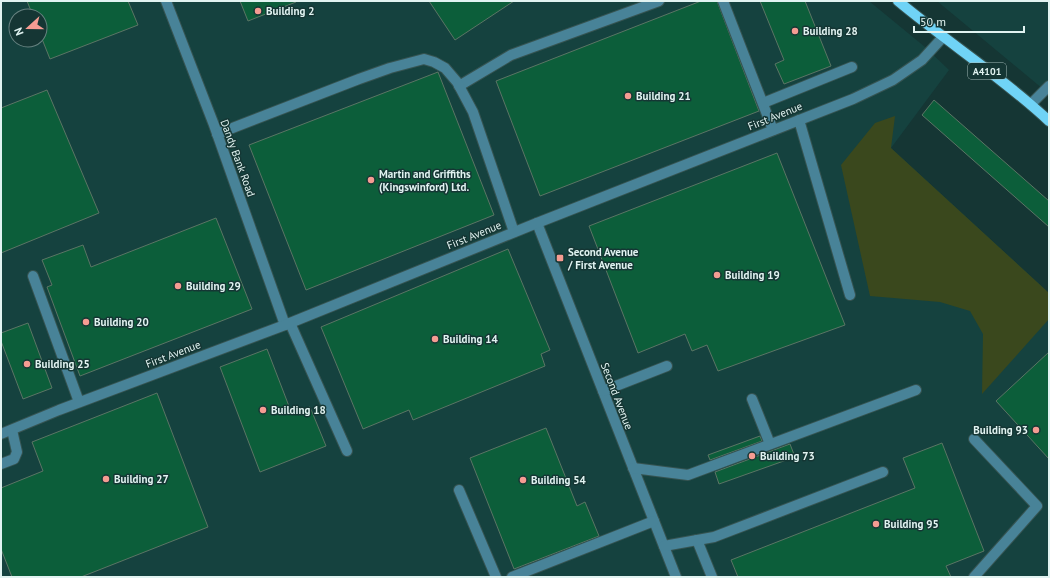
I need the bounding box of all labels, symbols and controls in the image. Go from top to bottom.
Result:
place label: Building 2 [266,4,314,18]
marker: Building 2 [253,6,263,16]
north arrow [8,8,48,48]
scale bar [914,8,1024,34]
text: 50 m [920,14,946,29]
place label: Building 28 [803,24,858,38]
text: N [11,26,26,37]
marker: Building 28 [790,26,800,36]
road number: A4101 [968,63,1006,79]
place label: Building 21 [636,89,691,103]
marker: Building 21 [623,91,633,101]
street label: First Avenue [746,99,805,133]
street label: Dandy Bank Road [218,117,259,199]
place label: Martin and Griffiths (Kingswinford) Ltd. [379,167,471,194]
marker: Martin and Griffiths (Kingswinford) Ltd. [366,175,376,185]
street label: First Avenue [445,218,504,252]
place label: Second Avenue / First Avenue [567,245,639,272]
marker: Second Avenue / First Avenue [555,253,565,263]
place label: Building 19 [725,268,780,282]
marker: Building 19 [712,270,722,280]
place label: Building 29 [186,279,241,293]
marker: Building 29 [173,281,183,291]
place label: Building 20 [94,315,149,329]
marker: Building 20 [81,317,91,327]
place label: Building 14 [443,332,498,346]
marker: Building 14 [430,334,440,344]
street label: First Avenue [144,337,203,371]
place label: Building 25 [35,357,90,371]
marker: Building 25 [22,359,32,369]
street label: Second Avenue [598,360,636,432]
place label: Building 18 [271,403,326,417]
marker: Building 18 [258,405,268,415]
place label: Building 93 [973,423,1028,437]
marker: Building 93 [1031,425,1041,435]
place label: Building 73 [760,449,815,463]
marker: Building 73 [747,451,757,461]
place label: Building 27 [114,472,169,486]
place label: Building 54 [531,473,586,487]
marker: Building 27 [101,474,111,484]
marker: Building 54 [518,475,528,485]
place label: Building 95 [884,517,939,531]
marker: Building 95 [871,519,881,529]

